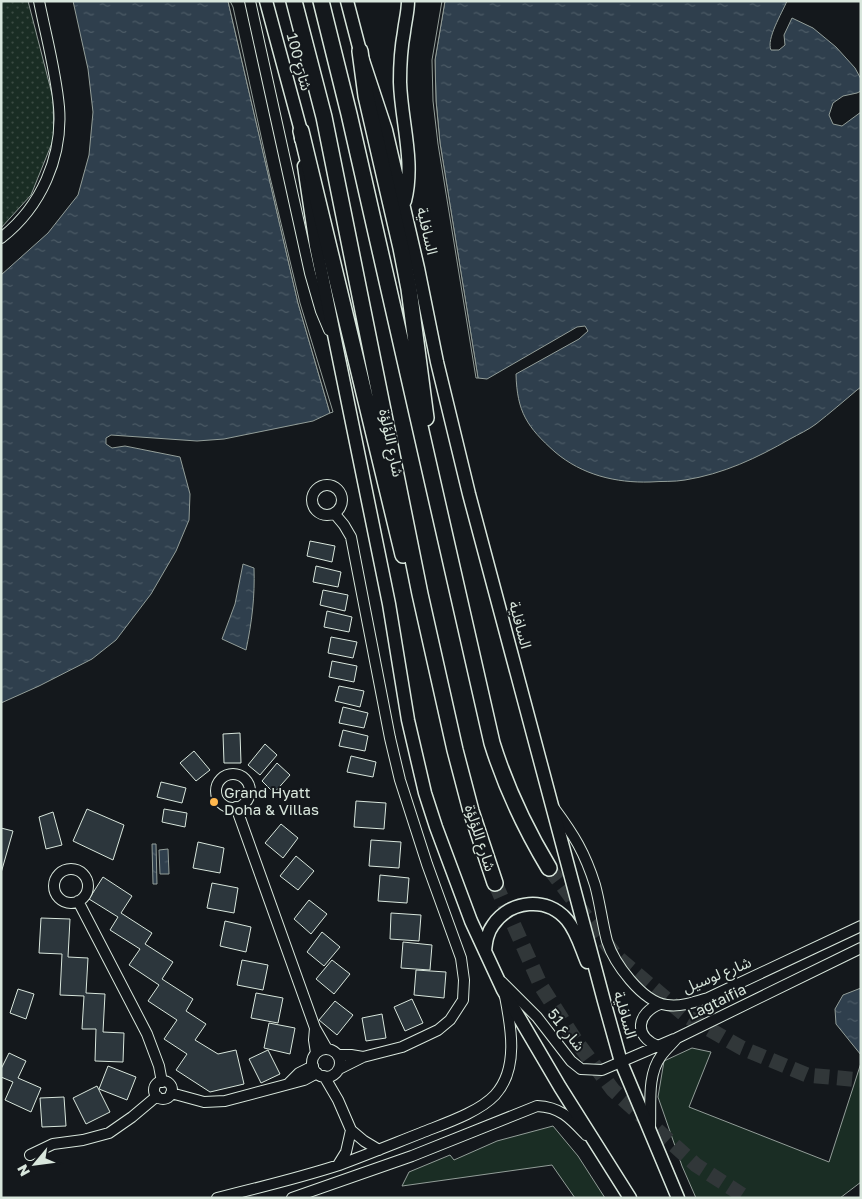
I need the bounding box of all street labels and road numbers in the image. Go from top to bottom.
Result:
street label: شارع 100 [280,31,316,94]
street label: السافلية [414,205,442,257]
street label: شارع اللؤلؤة [372,407,408,480]
street label: السافلية [506,599,536,651]
street label: شارع اللؤلؤة [458,802,500,875]
street label: شارع لوسيل [680,952,755,1000]
street label: Lagtaifia [684,979,749,1023]
street label: السافلية [611,989,641,1041]
street label: شارع 51 [541,1005,589,1057]

